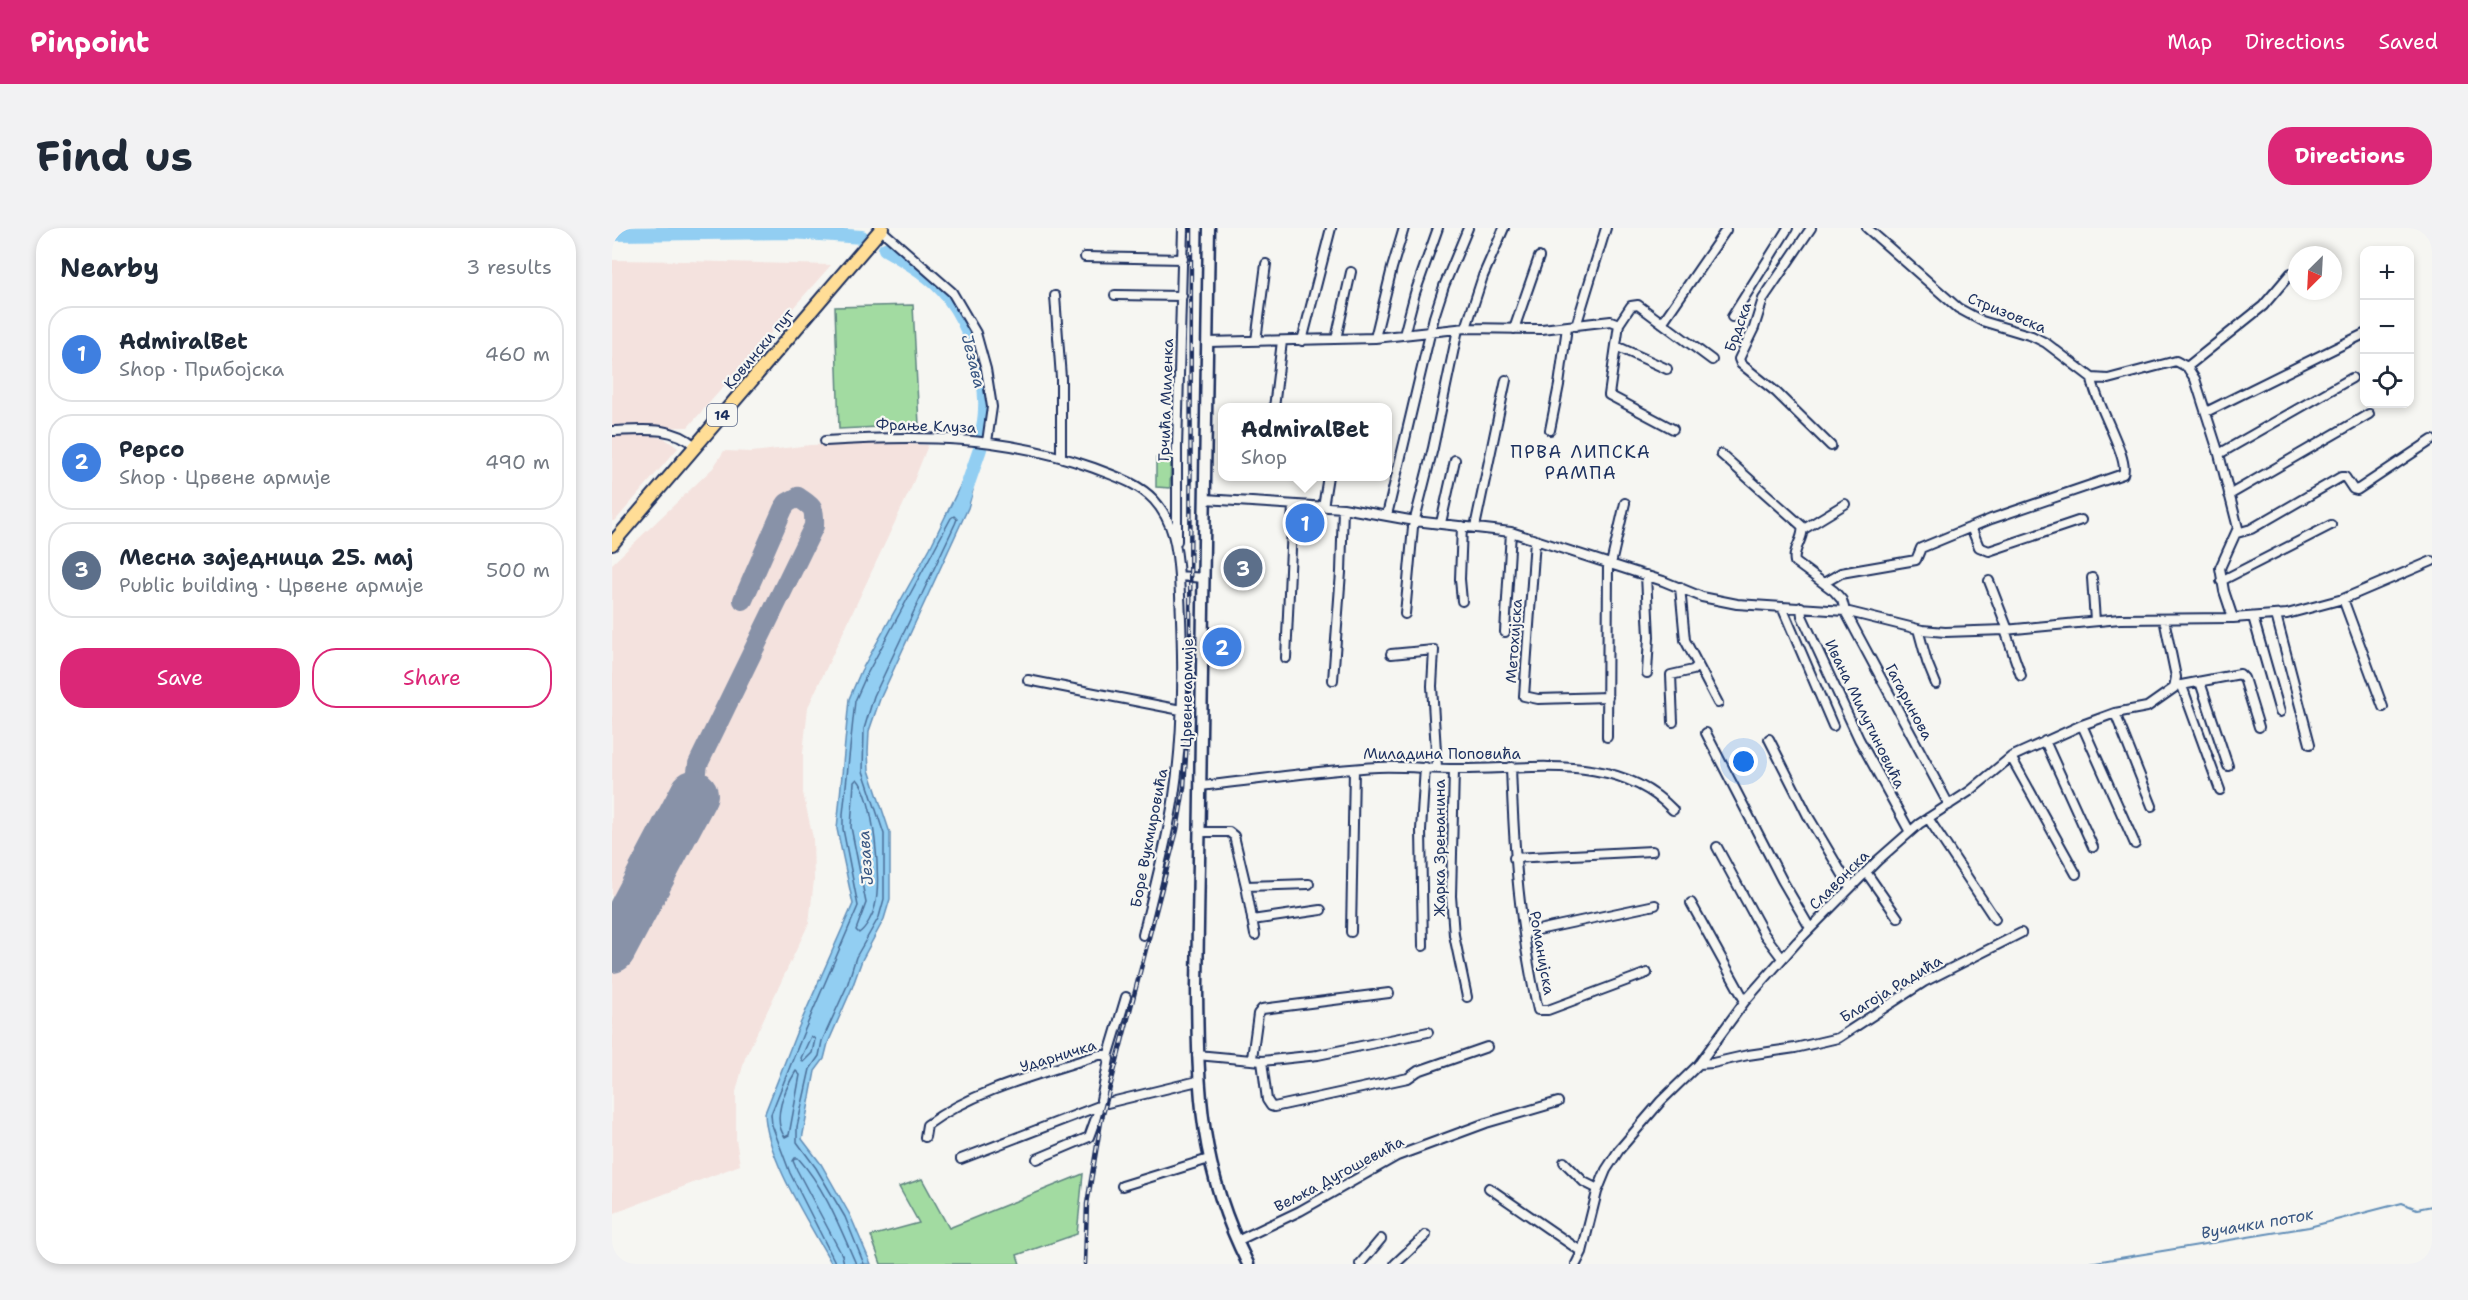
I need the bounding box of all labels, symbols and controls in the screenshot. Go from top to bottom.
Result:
text: Pinpoint [30,23,149,61]
text: Map [2167,28,2212,56]
text: Directions [2245,28,2345,56]
text: Saved [2378,28,2438,56]
button: Directions [2268,127,2432,185]
text: Find us [36,128,193,184]
north arrow [2288,246,2342,300]
map controls [2360,246,2414,408]
button: + [2360,246,2414,300]
text: Nearby [60,250,159,285]
text: 3 results [466,254,552,280]
street label: Стризовска [1965,288,2050,338]
street label: Брдска [1720,299,1756,355]
button: − [2360,300,2414,354]
street label: Ковински пут [719,304,799,393]
text: AdmiralBet [119,327,248,356]
water label: Језава [957,332,990,390]
street label: Грчића Миленка [1154,338,1178,462]
text: 1 [77,341,86,367]
text: 460 m [485,341,550,367]
button: locate [2360,354,2414,408]
text: Shop · Прибојска [119,356,284,382]
popup [1218,403,1392,481]
road number: 14 [707,404,737,426]
street label: Фрање Клуза [875,414,977,438]
text: AdmiralBet [1241,415,1369,444]
text: Pepco [119,435,184,464]
district label: ПРВА ЛИПСКА РАМПА [1511,440,1651,485]
text: Shop [1241,444,1287,470]
text: 2 [75,449,89,475]
text: 490 m [485,449,550,475]
text: Shop · Црвене армије [119,464,331,490]
pin: 1 [1286,500,1324,546]
text: Месна заједница 25. мај [119,543,413,572]
pin: 3 [1224,546,1262,590]
text: 3 [75,557,89,583]
text: 500 m [486,557,550,583]
text: Public building · Црвене армије [119,572,424,598]
street label: Метохијска [1501,597,1527,684]
pin: 2 [1202,624,1242,670]
street label: Ивана Милутиновића [1820,636,1910,792]
street label: Црвене армије [1176,638,1198,748]
button: Save [60,648,300,708]
button: Share [312,648,552,708]
street label: Гагаринова [1881,660,1938,744]
street label: Миладина Поповића [1363,744,1521,764]
your location [1729,747,1758,776]
street label: Боре Вукмировића [1126,766,1172,909]
street label: Жарка Зрењанина [1430,779,1450,917]
water label: Језава [853,830,878,886]
street label: Славонска [1805,845,1874,914]
street label: Романијска [1525,909,1559,997]
street label: Благоја Радића [1836,950,1946,1027]
street label: Ударничка [1017,1035,1099,1077]
street label: Вељка Дугошевића [1271,1131,1408,1217]
water label: Вучачки поток [2199,1203,2316,1244]

